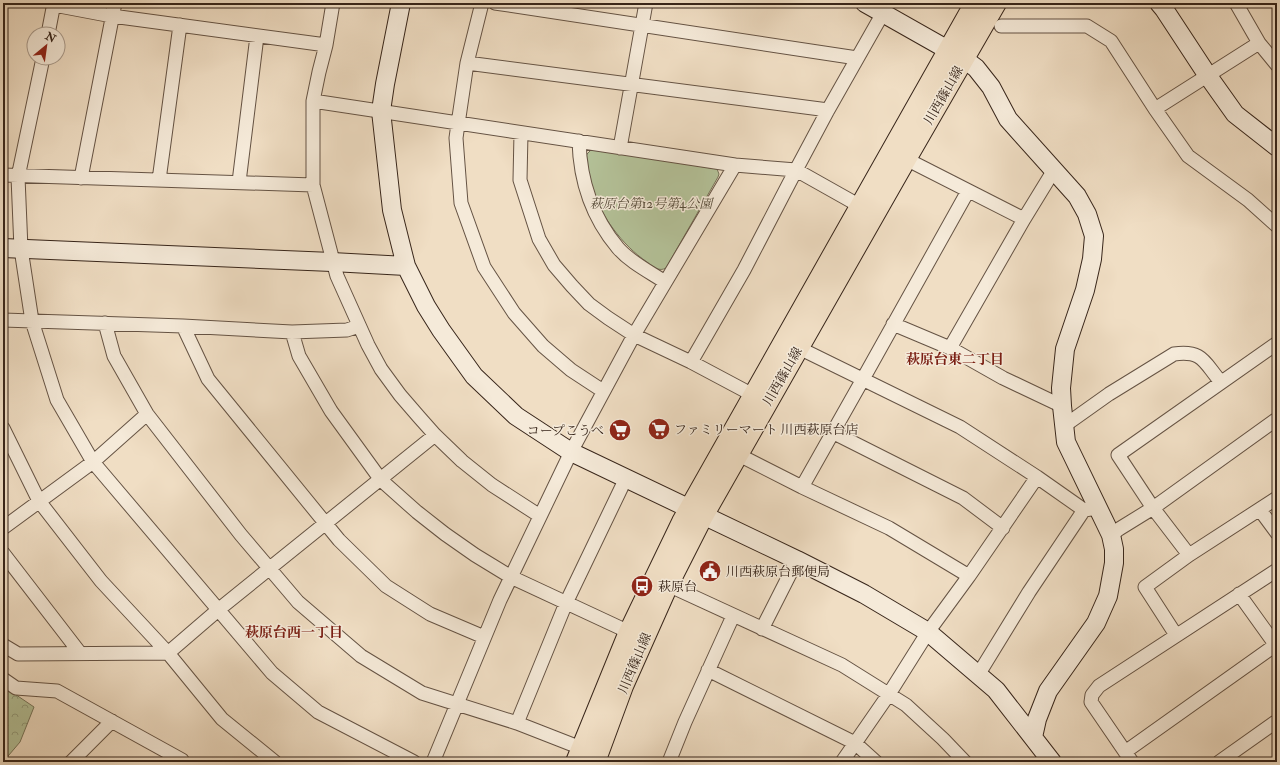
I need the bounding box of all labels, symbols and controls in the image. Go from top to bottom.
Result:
north arrow [26,26,66,66]
text: N [42,29,59,46]
street label: 川西篠山線 [921,63,967,128]
park label: 萩原台第12号第4公園 [590,196,714,212]
street label: 川西篠山線 [760,344,806,409]
district label: 萩原台東二丁目 [906,351,1004,368]
supermarket icon: ファミリーマート 川西萩原台店 [646,416,672,442]
supermarket icon: コープこうべ [607,417,633,443]
place label: ファミリーマート 川西萩原台店 [674,422,858,438]
place label: コープこうべ [527,423,604,439]
public building icon: 川西萩原台郵便局 [697,558,723,584]
place label: 川西萩原台郵便局 [726,564,830,580]
bus stop icon: 萩原台 [629,573,655,599]
place label: 萩原台 [658,579,697,595]
district label: 萩原台西一丁目 [245,624,343,641]
street label: 川西篠山線 [615,630,655,696]

